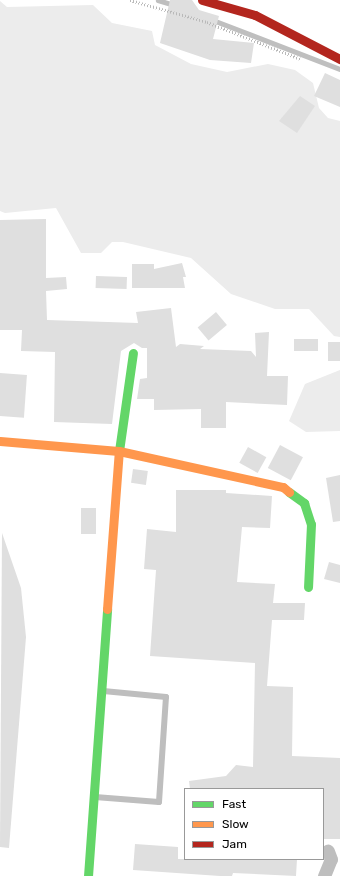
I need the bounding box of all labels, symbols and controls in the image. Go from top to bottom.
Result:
legend [184,788,324,860]
text: Fast [222,797,246,811]
text: Slow [222,817,249,831]
text: Jam [222,837,247,851]

